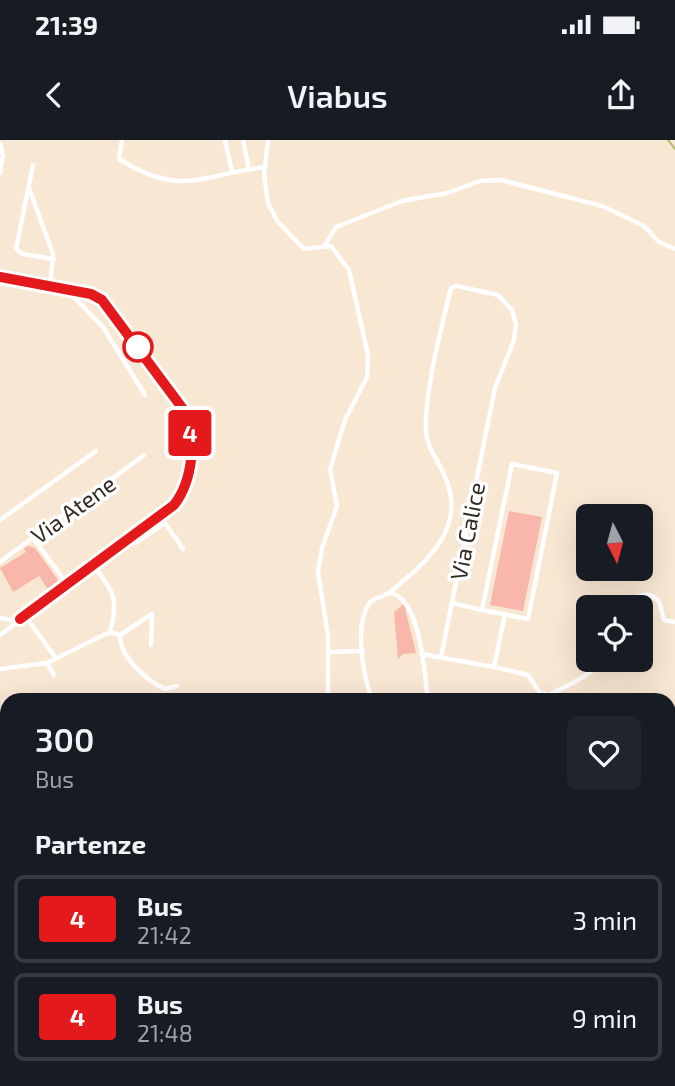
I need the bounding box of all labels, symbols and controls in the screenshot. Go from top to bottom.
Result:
text: 21:39 [35,9,98,40]
icon: back [35,76,73,114]
text: Viabus [287,76,388,114]
icon: share [602,76,640,114]
unlabelled marker [123,332,153,362]
line badge: 4 [167,410,213,456]
text: 4 [182,418,198,447]
street label: Via Atene [25,469,121,549]
street label: Via Calice [444,480,490,582]
north arrow [576,504,653,581]
map controls [576,504,653,672]
button: locate [576,595,653,672]
button: heart [567,716,641,790]
text: 300 [35,719,94,759]
text: Bus [35,765,74,793]
text: Partenze [35,828,146,859]
text: Bus [137,890,183,921]
text: 4 [70,904,85,933]
text: 3 min [572,904,637,935]
text: 21:42 [137,921,192,949]
text: Bus [137,988,183,1019]
text: 4 [70,1002,85,1031]
text: 9 min [572,1002,637,1033]
text: 21:48 [137,1019,193,1047]

